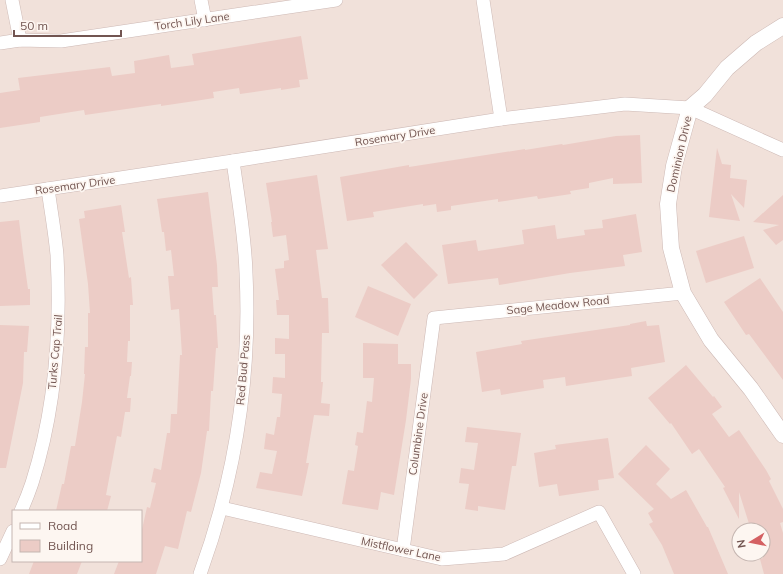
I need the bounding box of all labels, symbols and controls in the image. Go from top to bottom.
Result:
street label: Torch Lily Lane [154,9,230,33]
scale bar [14,12,121,38]
text: 50 m [20,18,48,33]
street label: Dominion Drive [663,114,695,194]
street label: Rosemary Drive [354,123,436,149]
street label: Rosemary Drive [34,172,116,198]
street label: Sage Meadow Road [506,293,610,317]
street label: Turks Cap Trail [45,314,65,390]
street label: Red Bud Pass [233,334,253,406]
street label: Columbine Drive [405,392,431,476]
legend [12,510,142,562]
text: Road [48,518,77,533]
north arrow [731,522,771,562]
street label: Mistflower Lane [360,534,442,564]
text: Building [48,538,93,553]
text: N [734,538,749,549]

